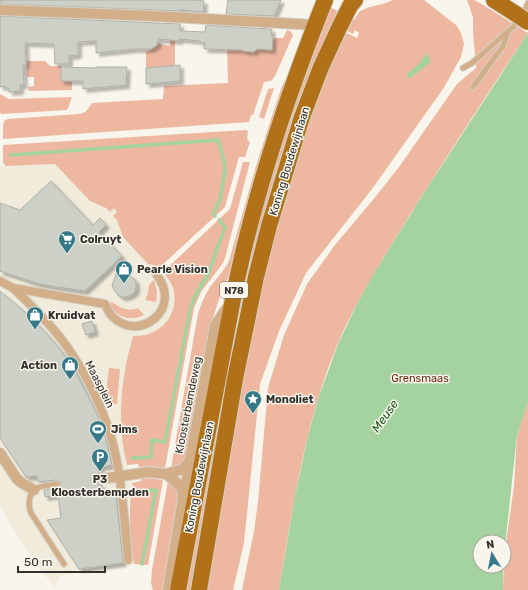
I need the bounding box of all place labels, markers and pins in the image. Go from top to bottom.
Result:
supermarket icon: Colruyt [57,229,77,254]
place label: Colruyt [80,233,121,246]
shop icon: Pearle Vision [114,259,134,284]
place label: Pearle Vision [137,263,208,276]
shop icon: Kruidvat [25,305,45,330]
place label: Kruidvat [48,309,95,322]
shop icon: Action [60,355,80,380]
place label: Action [21,359,57,372]
place icon: Monoliet [243,389,263,414]
place label: Monoliet [266,393,314,406]
sports icon: Jims [88,419,108,444]
place label: Jims [111,423,138,436]
parking icon: P3 Kloosterbempden [90,447,110,472]
place label: P3 Kloosterbempden [51,473,149,499]

